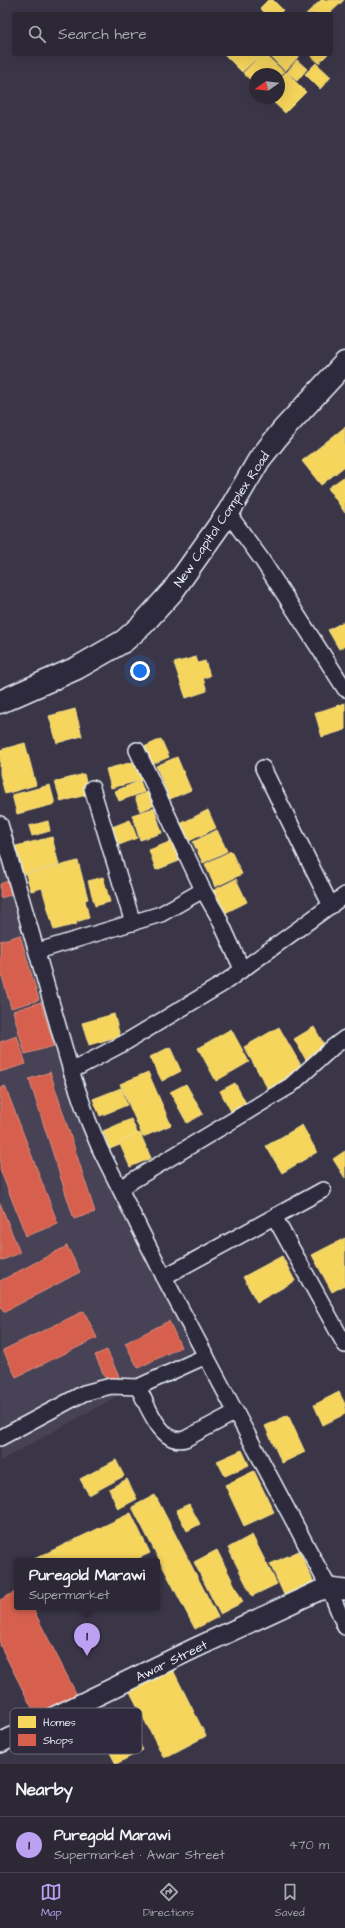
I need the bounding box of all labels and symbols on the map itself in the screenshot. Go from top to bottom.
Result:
north arrow [249,68,285,104]
street label: New Capitol Complex Road [170,448,274,591]
your location [130,661,150,681]
pin: 1 [74,1623,100,1656]
street label: Awar Street [132,1635,211,1686]
legend [10,1708,142,1754]
text: Homes [43,1715,76,1730]
text: Shops [43,1733,74,1748]

